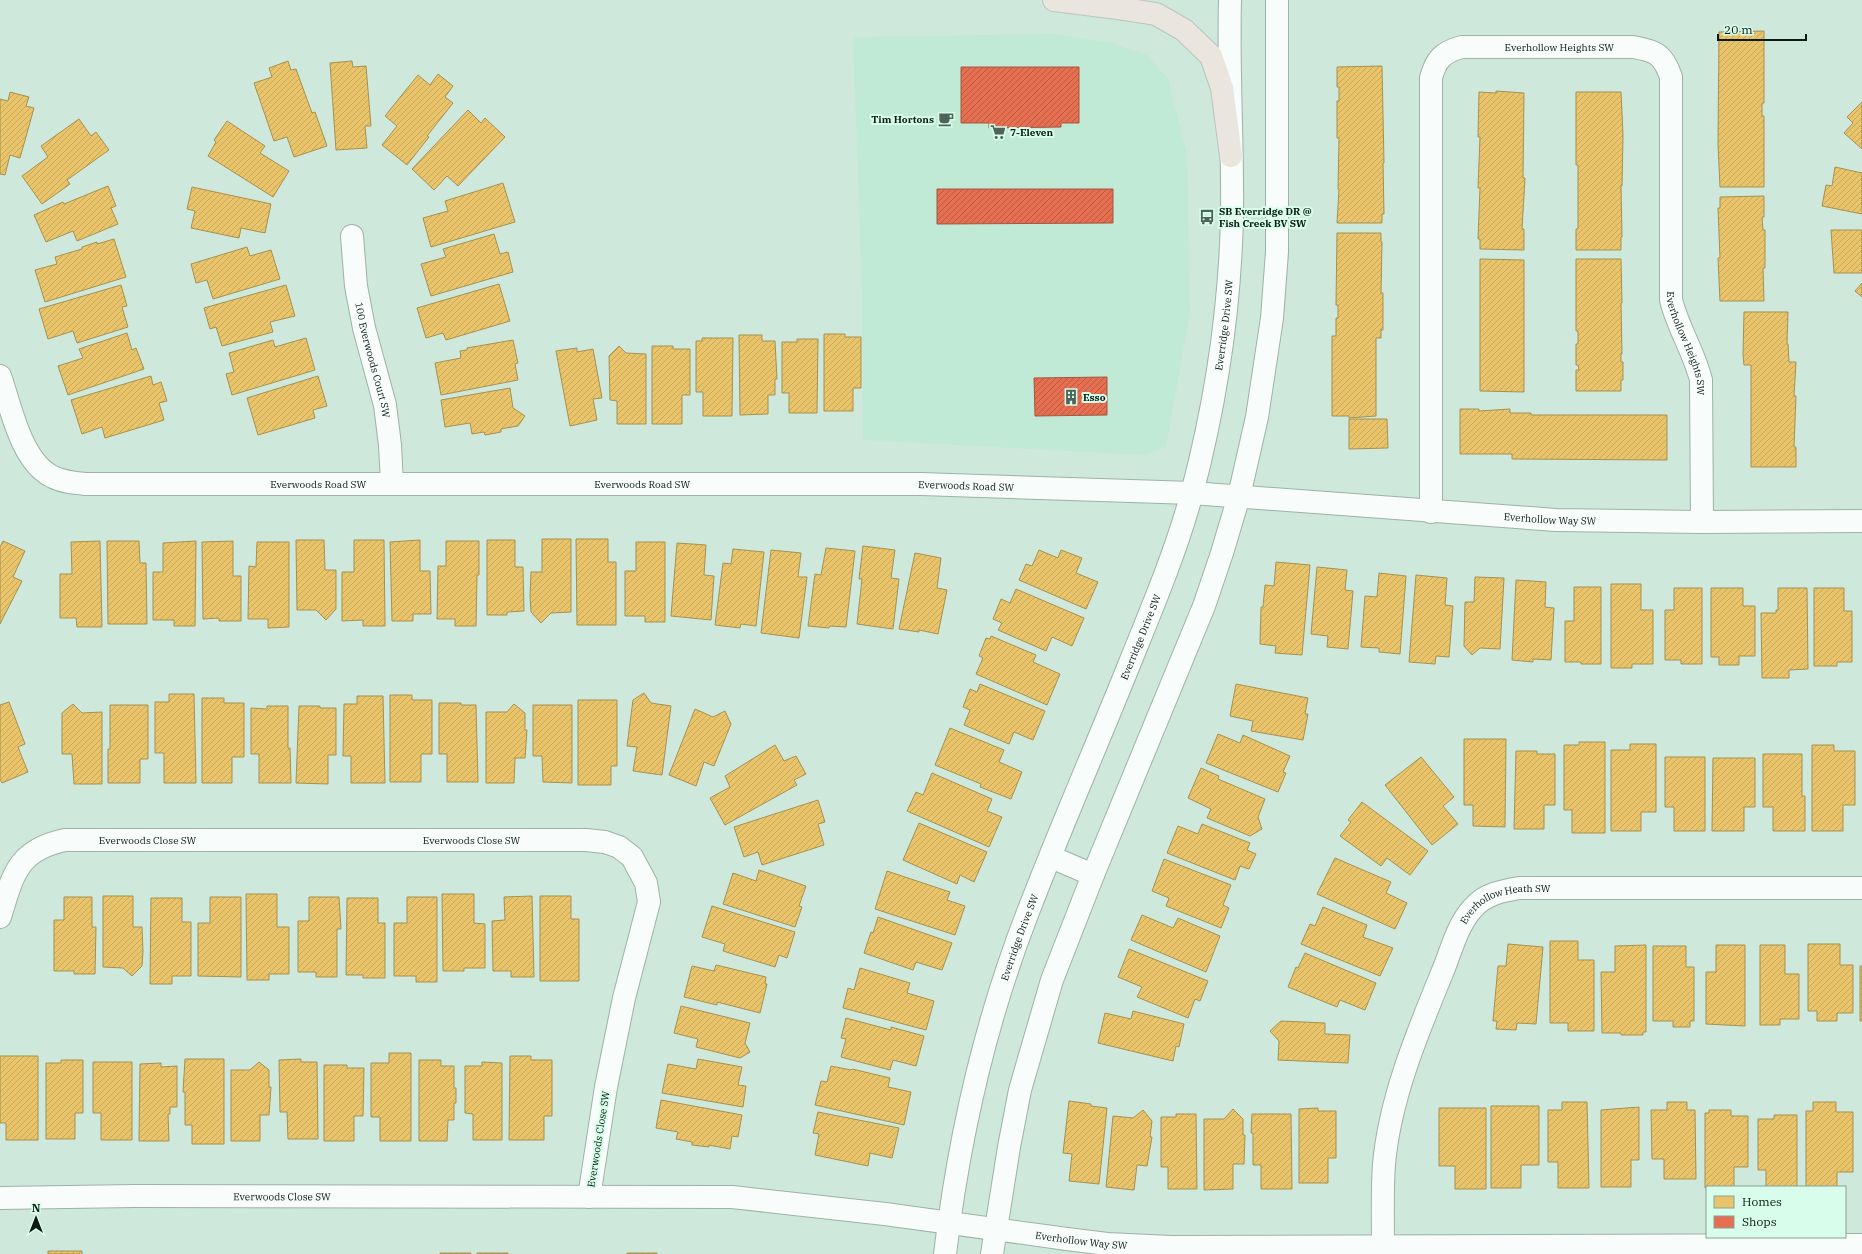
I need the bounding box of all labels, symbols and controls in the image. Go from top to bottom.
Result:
scale bar [1718,16,1806,42]
text: 20 m [1724,22,1753,37]
street label: Everhollow Heights SW [1505,41,1614,54]
cafe icon: Tim Hortons [937,110,955,128]
place label: Tim Hortons [871,113,934,126]
supermarket icon: 7-Eleven [989,123,1007,141]
place label: 7-Eleven [1010,126,1054,139]
place label: SB Everridge DR @ Fish Creek BV SW [1219,205,1312,230]
bus stop icon: SB Everridge DR @ Fish Creek BV SW [1198,208,1216,226]
street label: Everridge Drive SW [1212,279,1236,372]
street label: Everhollow Heights SW [1664,291,1707,395]
street label: 100 Everwoods Court SW [352,301,393,419]
building icon: Esso [1062,388,1080,406]
place label: Esso [1083,391,1106,404]
street label: Everwoods Road SW [270,478,366,491]
street label: Everwoods Road SW [594,478,690,491]
street label: Everwoods Road SW [918,478,1015,494]
street label: Everhollow Way SW [1503,510,1597,528]
street label: Everridge Drive SW [1118,592,1164,682]
street label: Everwoods Close SW [99,834,197,847]
street label: Everwoods Close SW [423,834,521,847]
street label: Everhollow Heath SW [1457,882,1551,927]
street label: Everridge Drive SW [998,892,1041,982]
street label: Everwoods Close SW [584,1090,613,1188]
legend [1706,1186,1846,1238]
street label: Everwoods Close SW [233,1190,331,1203]
text: Homes [1742,1194,1782,1209]
north arrow [16,1198,56,1238]
text: N [32,1201,41,1215]
text: Shops [1742,1214,1777,1229]
street label: Everhollow Way SW [1034,1229,1128,1252]

